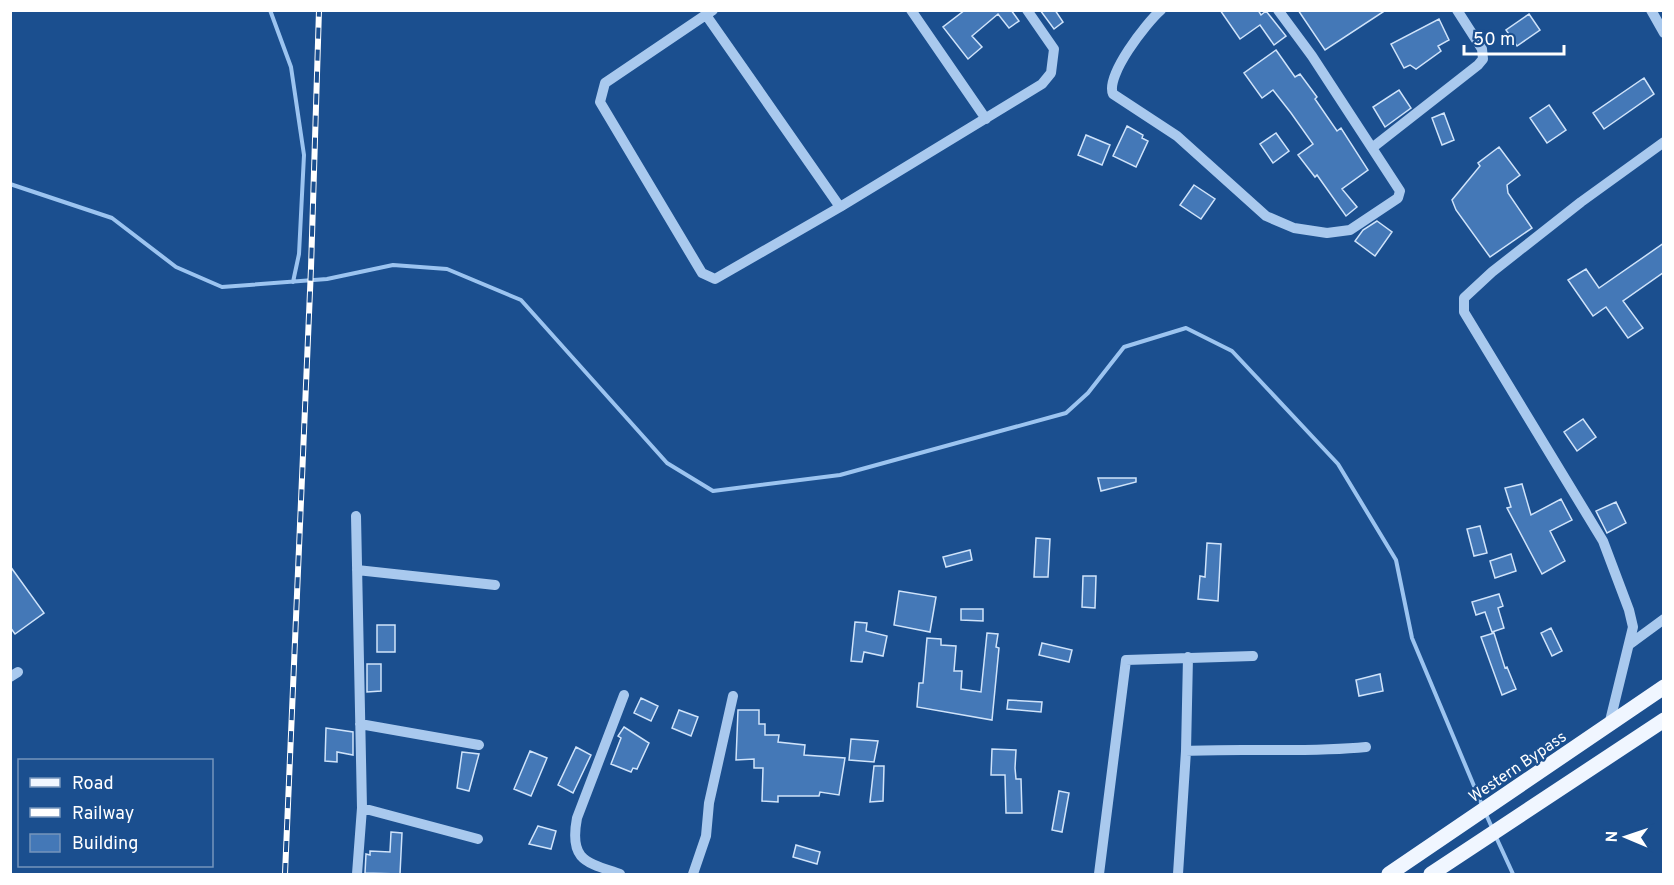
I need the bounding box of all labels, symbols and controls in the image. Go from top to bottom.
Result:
scale bar [1464,18,1564,56]
text: 50 m [1473,29,1515,52]
street label: Western Bypass [1465,728,1571,808]
legend [18,759,213,867]
text: Road [72,773,114,796]
text: Railway [72,803,134,826]
north arrow [1596,807,1656,867]
text: N [1603,830,1623,843]
text: Building [72,833,138,856]

